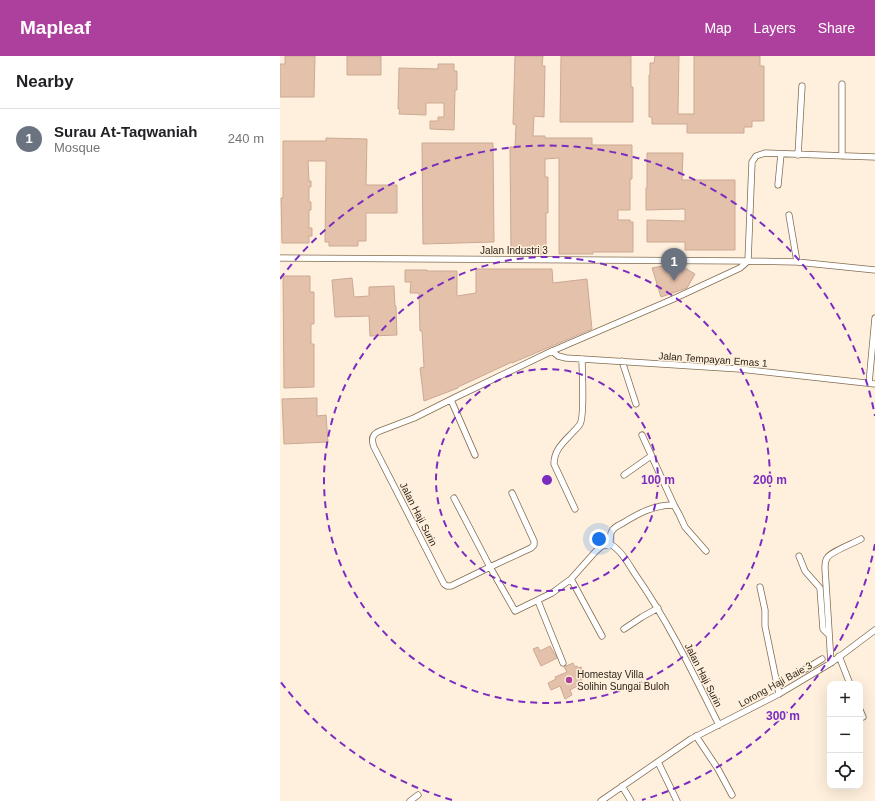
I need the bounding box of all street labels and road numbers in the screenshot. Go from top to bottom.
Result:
street label: Jalan Industri 3 [480,245,548,256]
street label: Jalan Tempayan Emas 1 [658,350,768,369]
street label: Jalan Haji Surin [398,481,439,548]
street label: Jalan Haji Surin [683,642,724,709]
street label: Lorong Haji Baie 3 [737,659,814,709]

